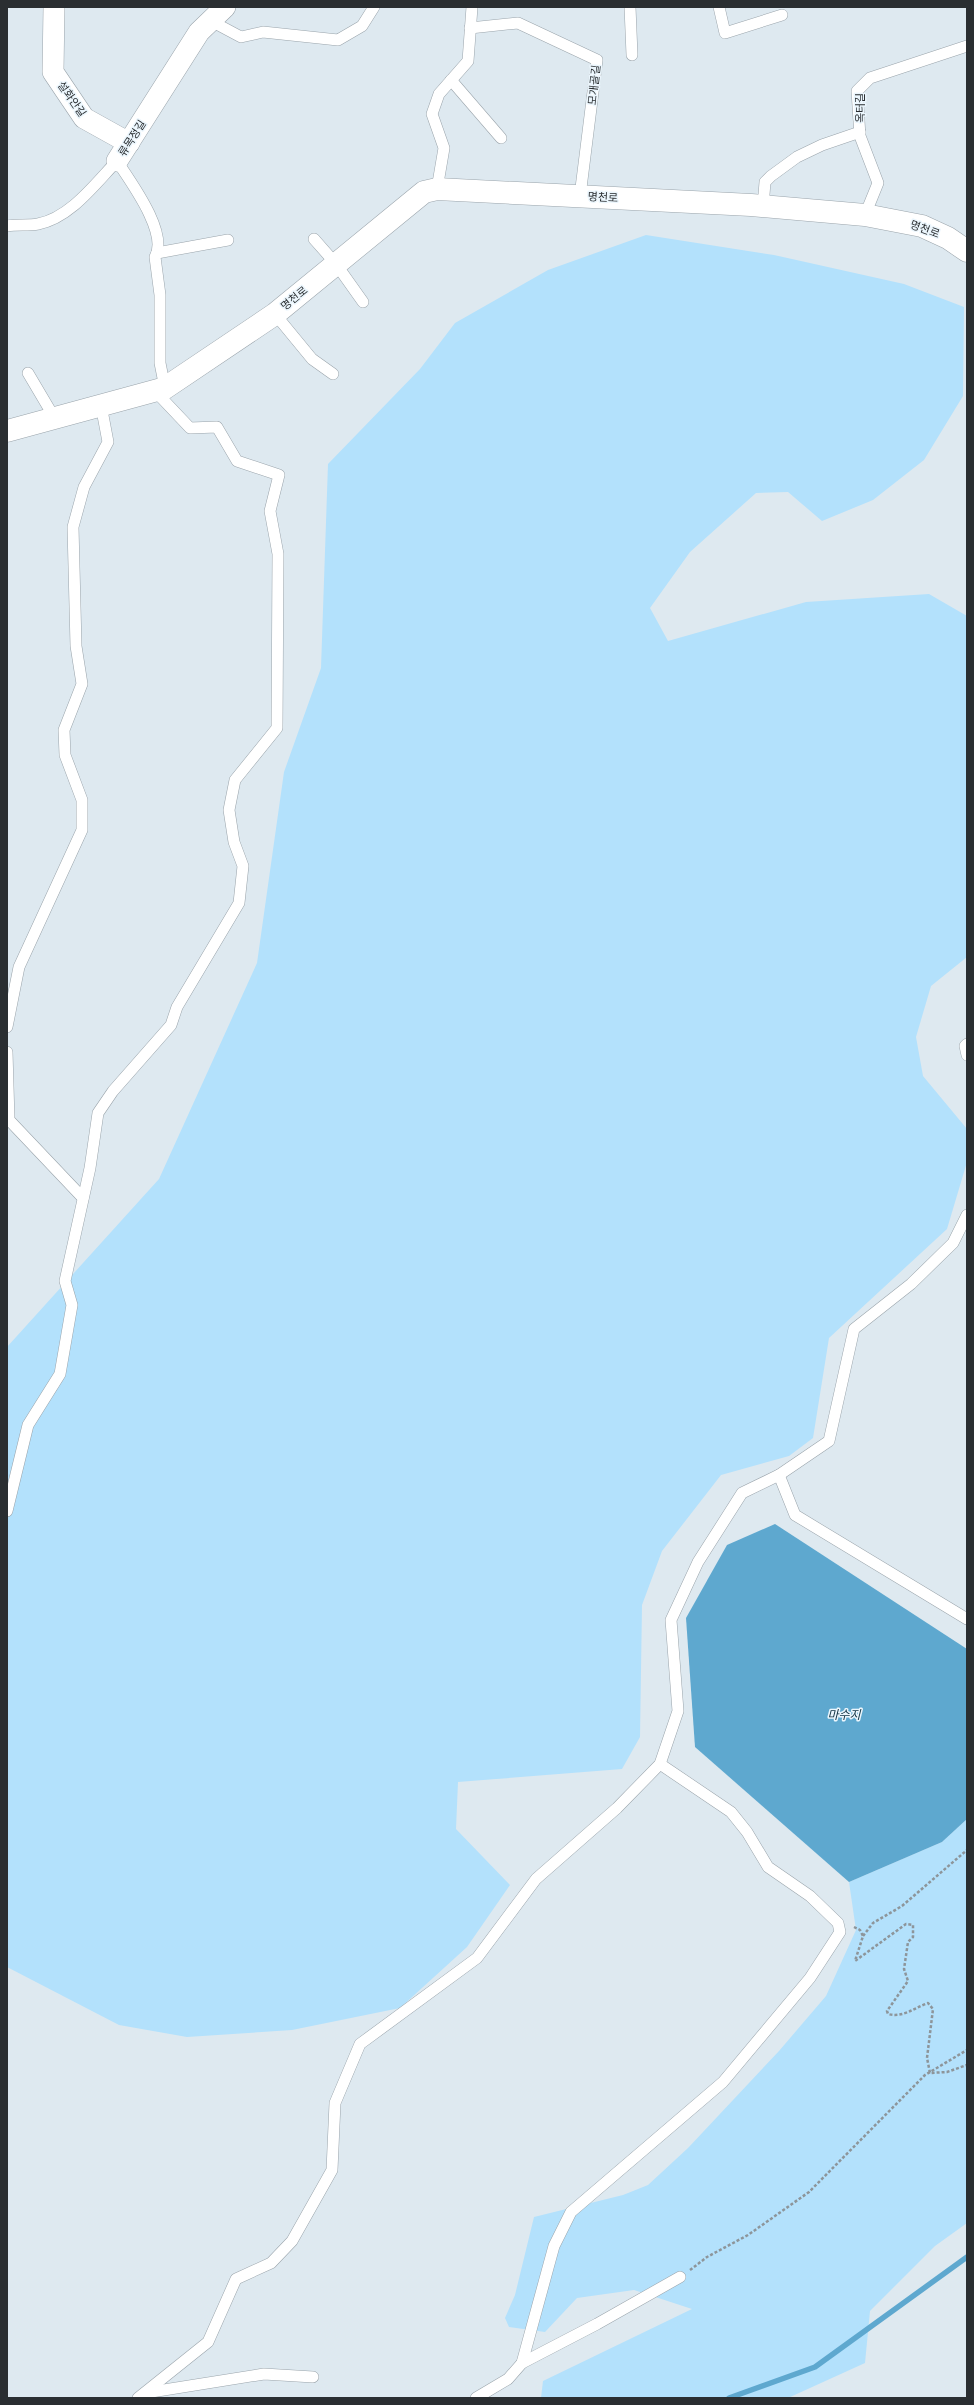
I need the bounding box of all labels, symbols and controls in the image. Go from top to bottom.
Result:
street label: 모개골길 [586,64,603,106]
street label: 설화안길 [55,79,89,120]
street label: 옥터길 [854,93,867,123]
street label: 류목정길 [116,118,149,159]
street label: 명천로 [587,190,618,205]
street label: 명천로 [908,218,941,241]
street label: 명천로 [278,284,310,313]
water label: 마수지 [827,1708,862,1722]

